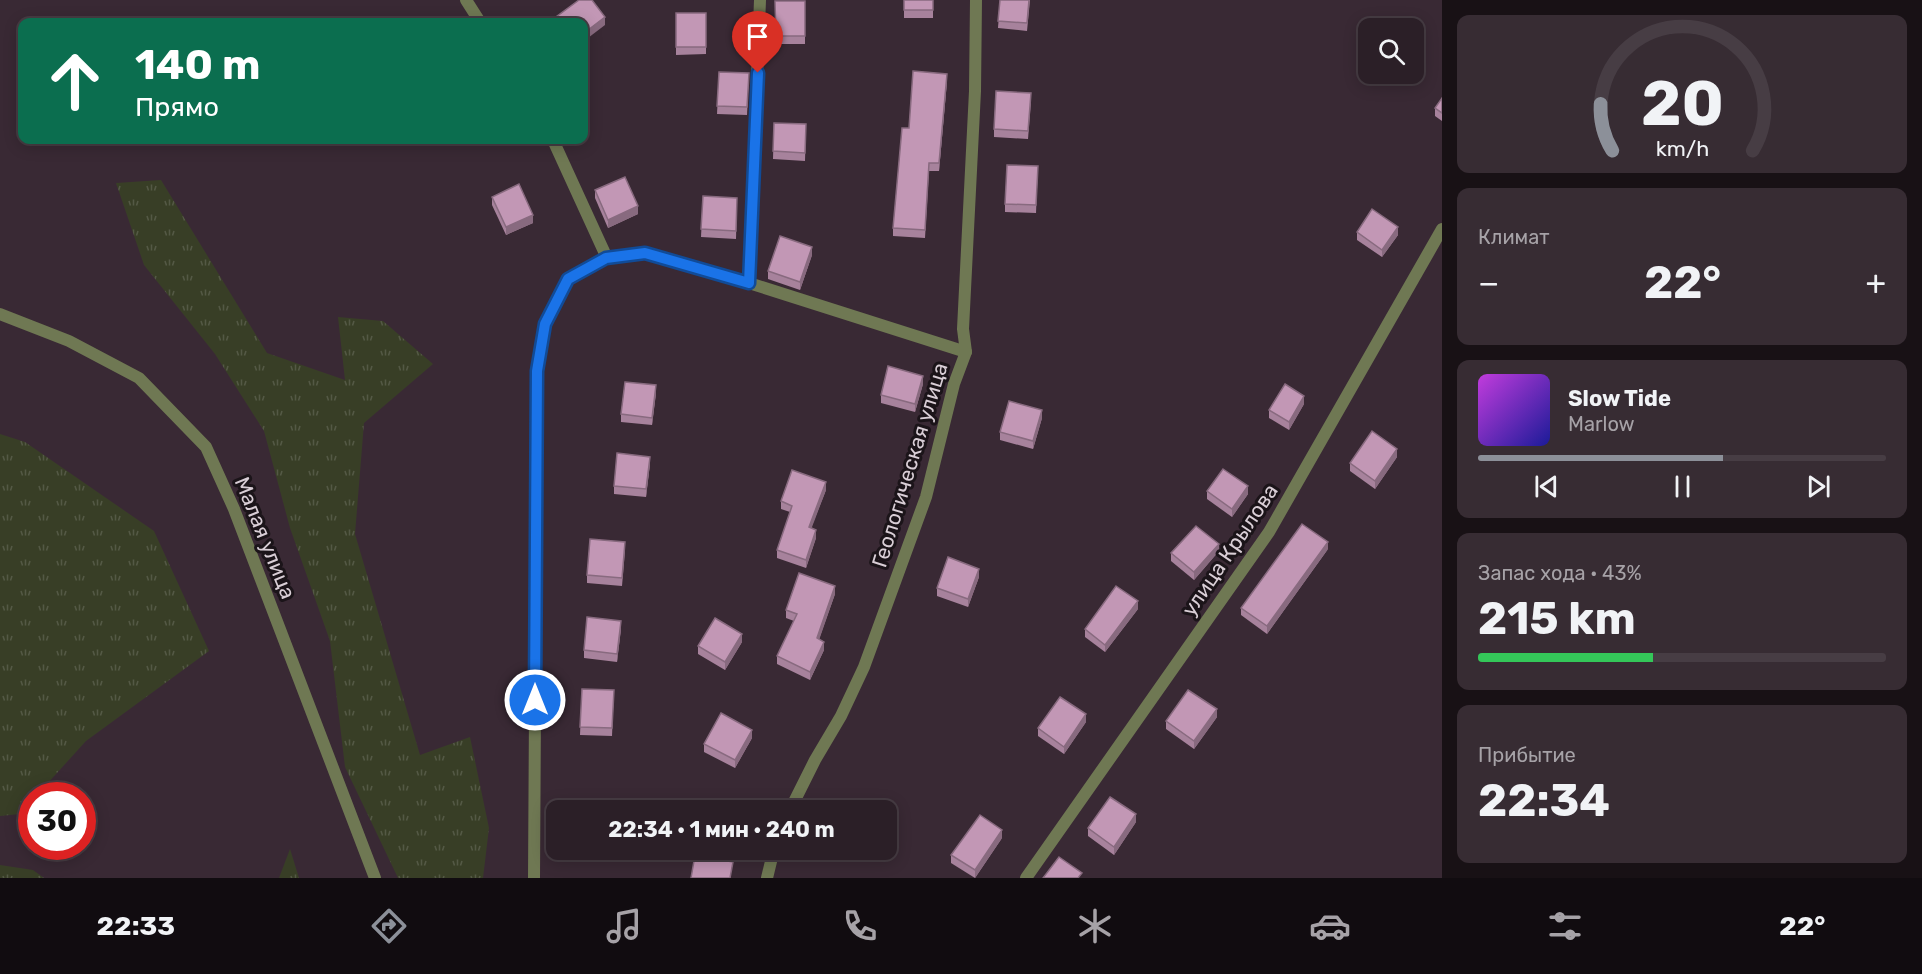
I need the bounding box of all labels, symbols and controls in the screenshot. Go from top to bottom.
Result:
pin [732,11,783,73]
map controls [1358,18,1424,84]
button: search [1358,18,1424,84]
icon: arrive [741,20,774,53]
text: 140 m [135,40,261,90]
icon: ahead [36,42,114,120]
text: 20 [1641,67,1723,141]
text: Прямо [135,91,219,123]
text: km/h [1655,136,1709,161]
text: Климат [1478,225,1550,249]
text: 22° [1644,256,1721,309]
text: − [1478,263,1499,302]
text: + [1865,263,1886,302]
street label: Геологическая улица [866,359,953,570]
text: Slow Tide [1568,385,1671,412]
text: Marlow [1568,412,1635,436]
icon: previous [1530,470,1563,503]
icon: pause [1666,470,1699,503]
icon: next [1802,470,1835,503]
street label: Малая улица [230,473,301,602]
street label: улица Крылова [1176,479,1283,621]
text: Запас хода · 43% [1478,561,1642,585]
text: 215 km [1478,592,1636,645]
position arrow [503,668,567,732]
text: Прибытие [1478,743,1576,767]
text: 22:34 [1478,774,1610,827]
speed limit sign: 30 [18,782,96,860]
text: 22:34 · 1 мин · 240 m [608,816,835,843]
icon: directions [368,905,410,947]
icon: music [603,905,645,947]
icon: phone [839,905,881,947]
icon: climate [1074,905,1116,947]
icon: car [1309,905,1351,947]
icon: filters [1544,905,1586,947]
text: 22:33 [97,910,175,942]
text: 22° [1779,910,1825,942]

